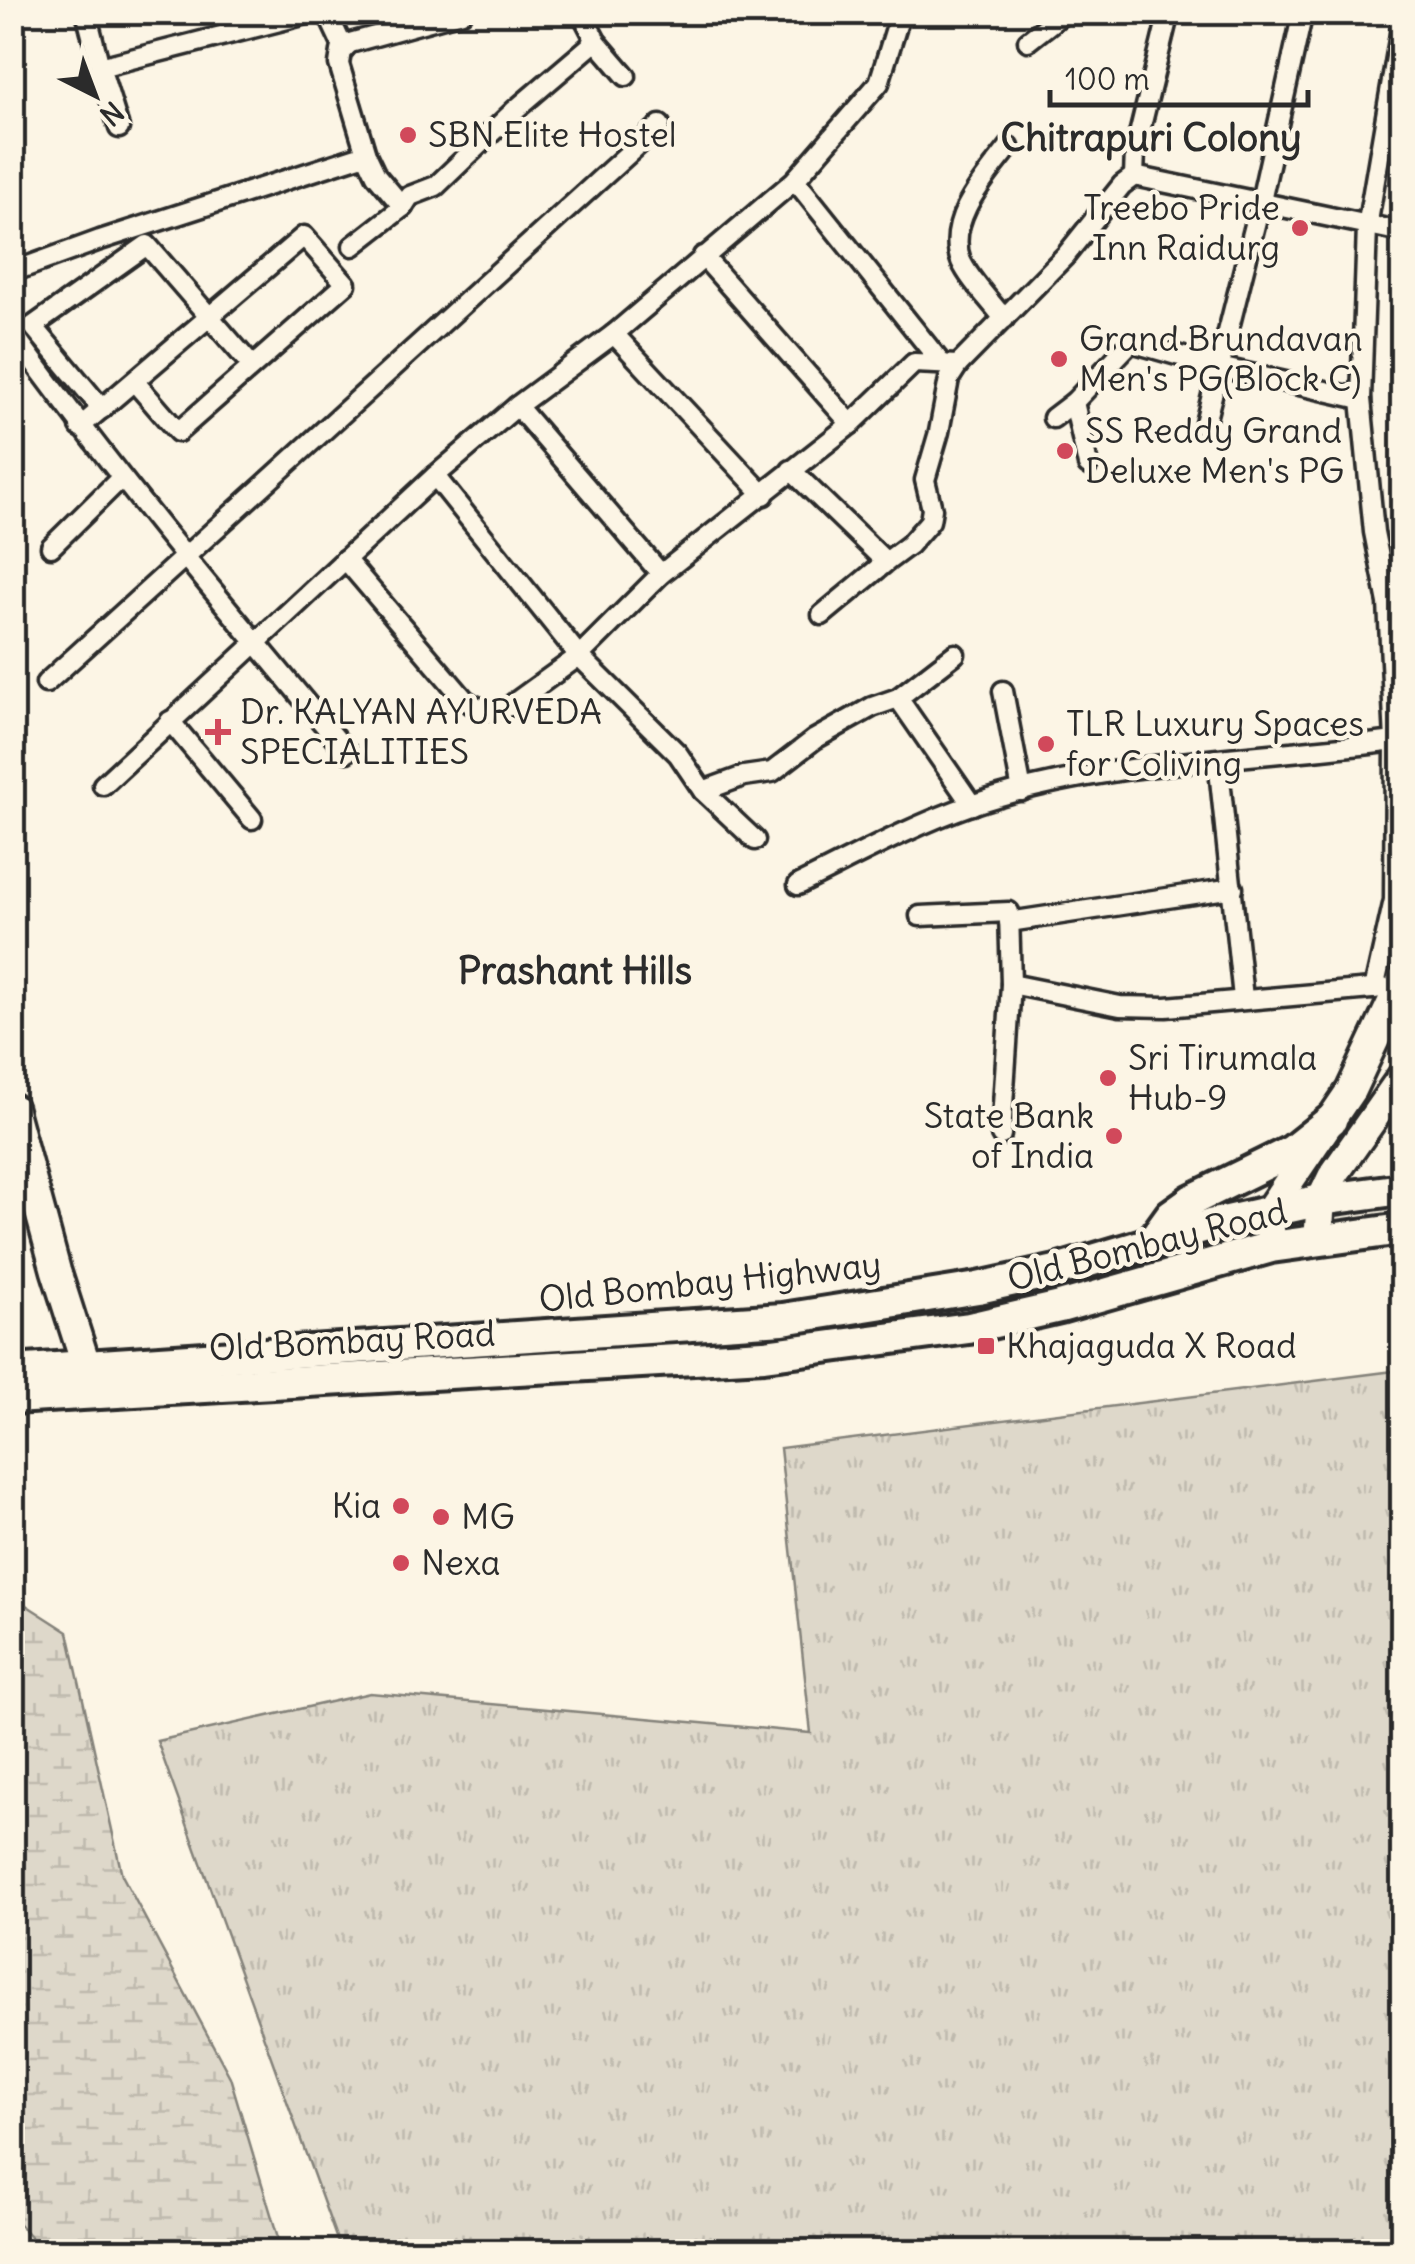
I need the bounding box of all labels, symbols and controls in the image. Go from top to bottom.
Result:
north arrow [45,45,145,145]
scale bar [1050,45,1308,107]
text: 100 m [1065,60,1150,98]
text: N [92,94,131,133]
place label: SBN Elite Hostel [428,112,677,156]
district label: Chitrapuri Colony [1000,114,1302,161]
marker: SBN Elite Hostel [397,124,419,146]
place label: Treebo Pride Inn Raidurg [1083,185,1280,269]
marker: Treebo Pride Inn Raidurg [1289,217,1311,239]
place label: Grand Brundavan Men's PG(Block C) [1079,316,1363,400]
marker: Grand Brundavan Men's PG(Block C) [1048,348,1070,370]
place label: SS Reddy Grand Deluxe Men's PG [1085,408,1344,492]
marker: SS Reddy Grand Deluxe Men's PG [1054,440,1076,462]
place label: Dr. KALYAN AYURVEDA SPECIALITIES [240,689,602,773]
place label: TLR Luxury Spaces for Coliving [1066,701,1364,785]
marker: Dr. KALYAN AYURVEDA SPECIALITIES [205,719,231,745]
marker: TLR Luxury Spaces for Coliving [1035,733,1057,755]
district label: Prashant Hills [458,947,692,994]
place label: Sri Tirumala Hub-9 [1128,1035,1317,1119]
marker: Sri Tirumala Hub-9 [1097,1067,1119,1089]
place label: State Bank of India [924,1093,1094,1177]
marker: State Bank of India [1103,1125,1125,1147]
street label: Old Bombay Road [1002,1188,1291,1300]
street label: Old Bombay Highway [536,1241,883,1321]
street label: Old Bombay Road [208,1311,496,1369]
place label: Khajaguda X Road [1006,1323,1296,1367]
marker: Khajaguda X Road [975,1335,997,1357]
place label: Kia [332,1483,381,1527]
place label: MG [461,1494,515,1538]
marker: Kia [390,1495,412,1517]
marker: MG [430,1506,452,1528]
place label: Nexa [421,1540,500,1584]
marker: Nexa [390,1552,412,1574]

